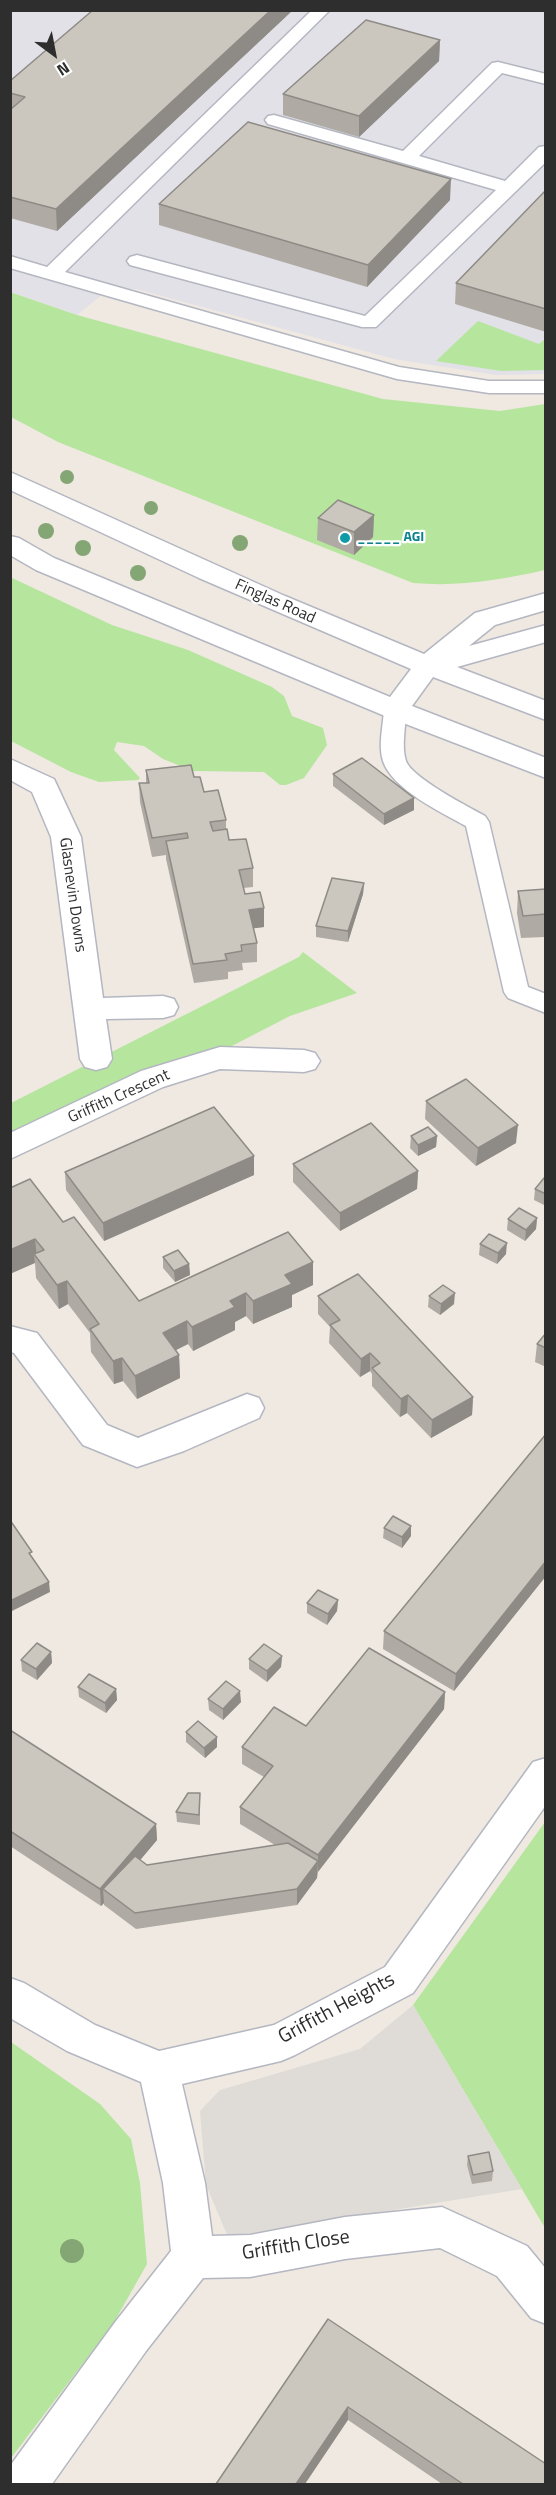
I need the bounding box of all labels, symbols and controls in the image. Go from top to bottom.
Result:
north arrow [24,24,84,84]
text: N [52,56,75,82]
place label: _____ AGI [357,530,424,546]
marker: _____ AGI [338,531,352,545]
street label: Finglas Road [232,576,318,628]
street label: Glasnevin Downs [54,836,90,954]
street label: Griffith Crescent [65,1066,173,1128]
street label: Griffith Heights [275,1968,399,2050]
street label: Griffith Close [240,2226,352,2266]

